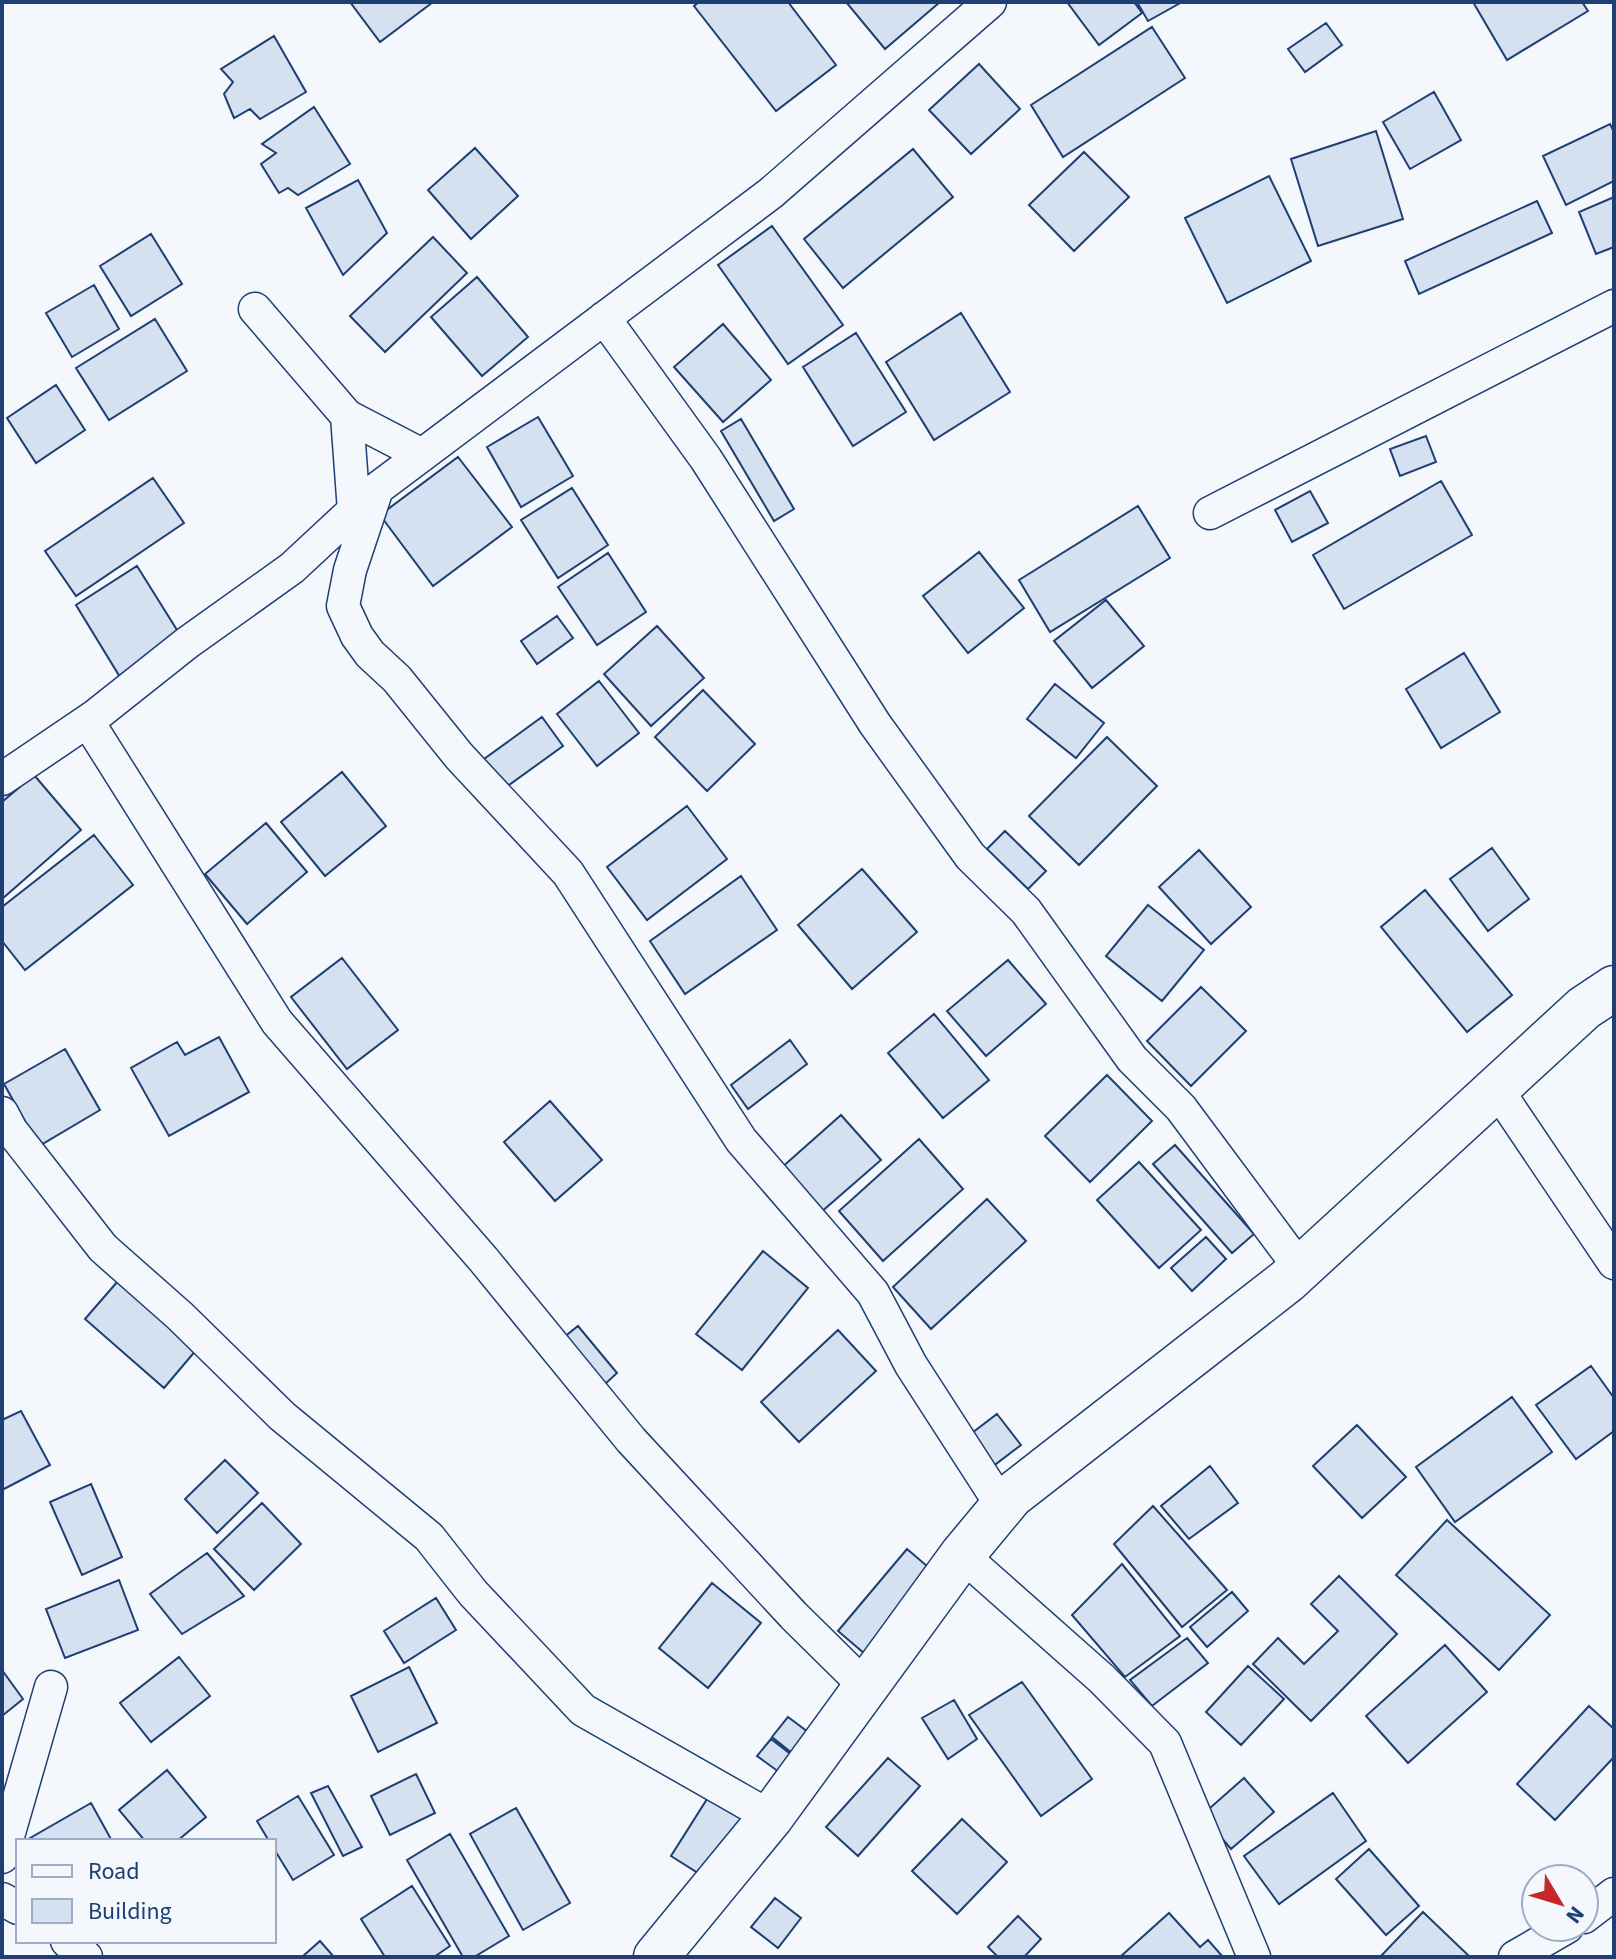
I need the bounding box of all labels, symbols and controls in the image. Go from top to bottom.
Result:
legend [16,1839,276,1943]
text: Road [88,1854,140,1889]
north arrow [1520,1863,1600,1943]
text: Building [88,1894,172,1929]
text: N [1558,1899,1592,1930]

